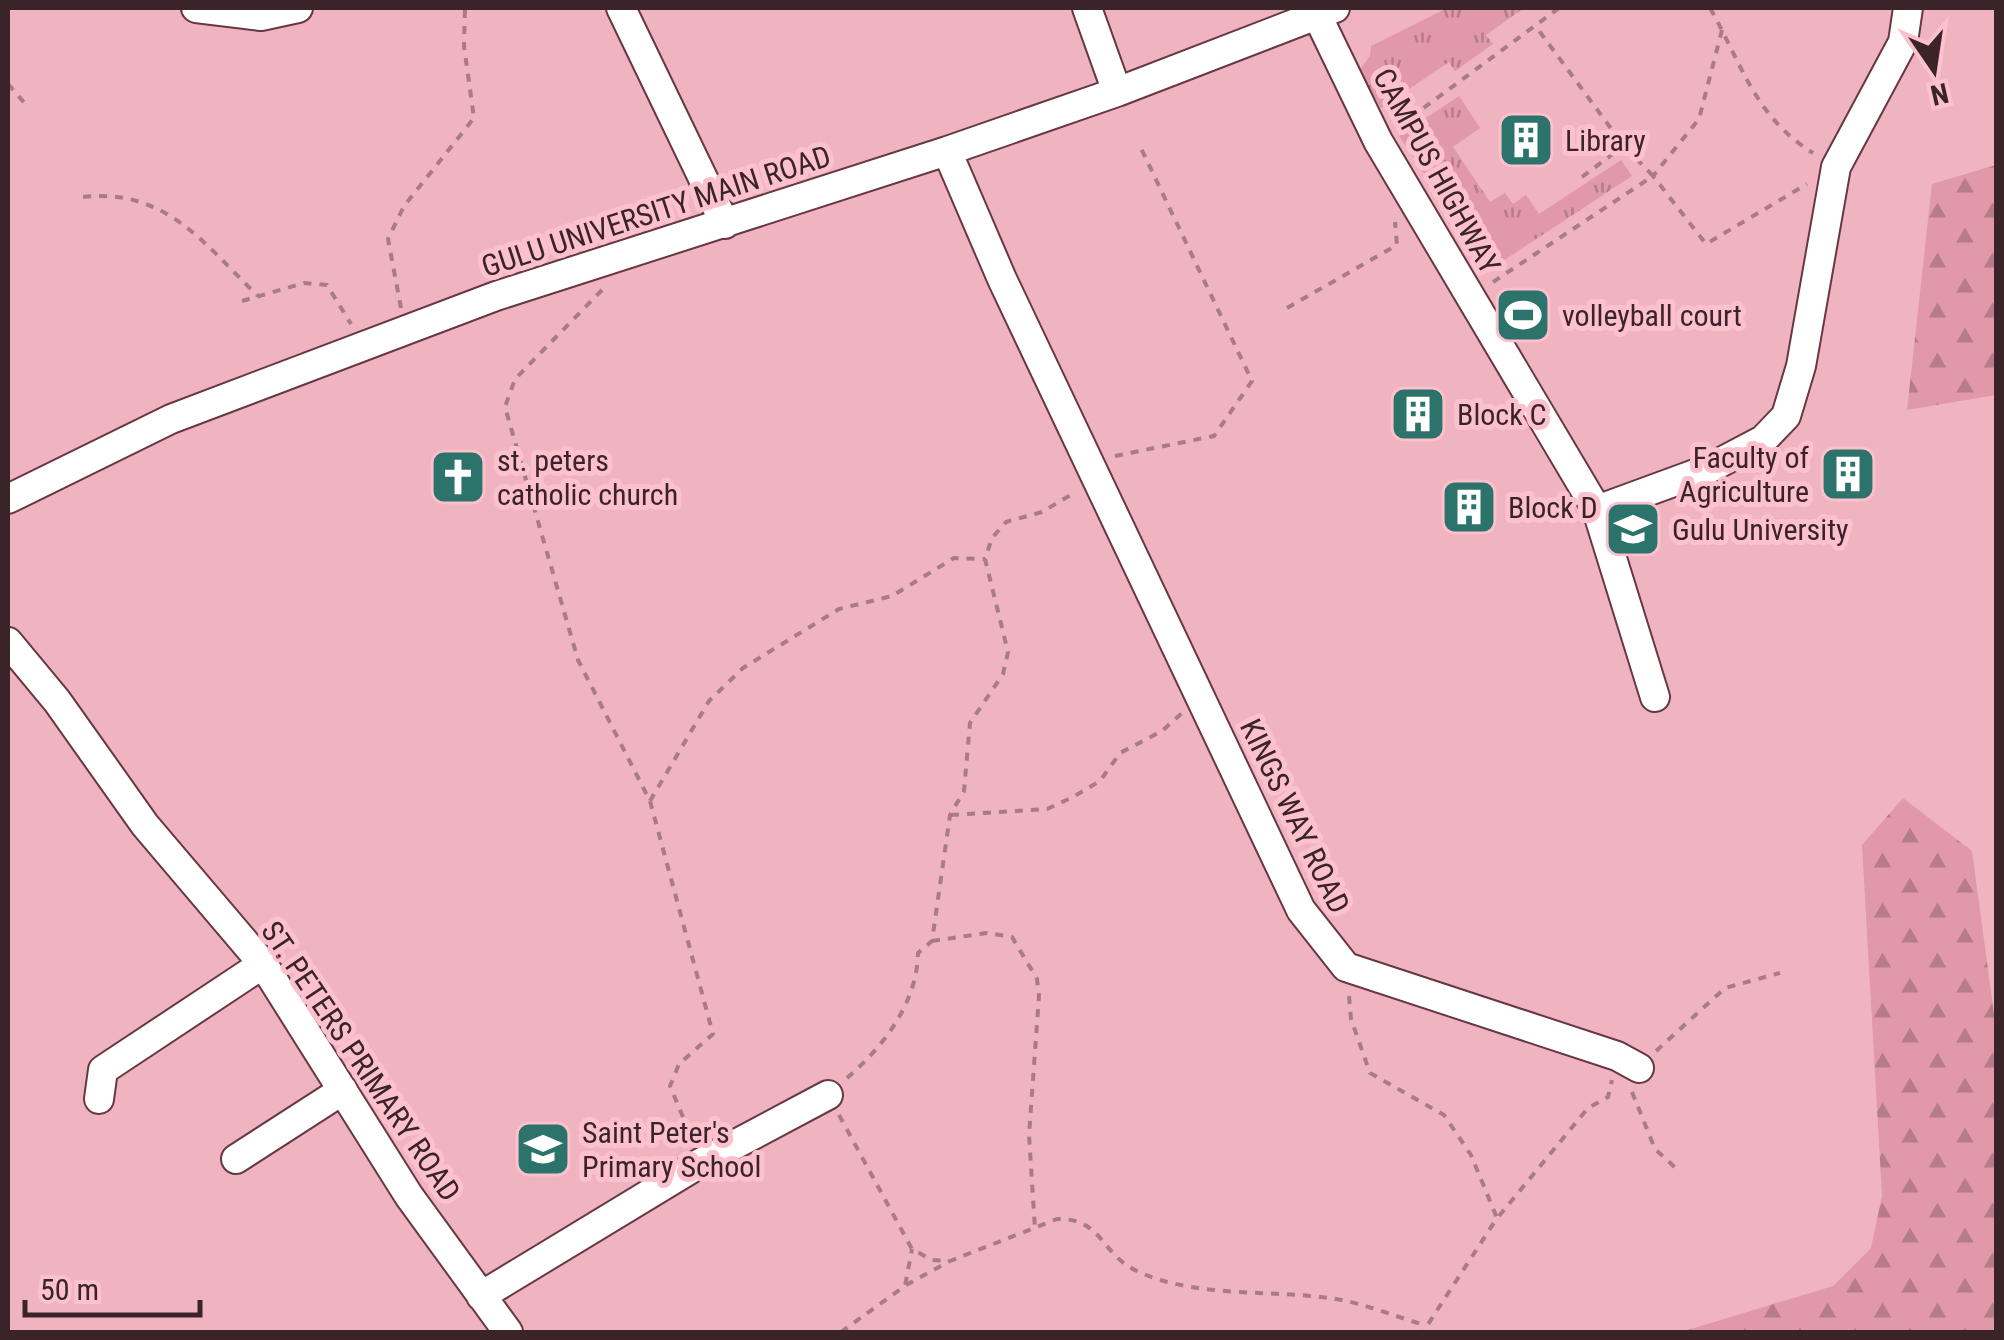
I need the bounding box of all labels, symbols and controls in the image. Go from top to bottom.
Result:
north arrow [1884,20,1984,120]
street label: CAMPUS HIGHWAY [1366,62,1508,280]
text: N [1927,76,1952,112]
building icon: Library [1496,110,1556,170]
place label: Library [1565,123,1646,158]
street label: GULU UNIVERSITY MAIN ROAD [477,138,835,284]
sports icon: volleyball court [1493,285,1553,345]
place label: volleyball court [1562,298,1742,333]
building icon: Block C [1388,384,1448,444]
place label: Block C [1457,397,1547,432]
place label: Faculty of Agriculture [1679,440,1810,509]
place label: st. peters catholic church [497,443,678,512]
building icon: Faculty of Agriculture [1818,444,1878,504]
church icon: st. peters catholic church [428,447,488,507]
building icon: Block D [1439,477,1499,537]
place label: Block D [1508,490,1598,525]
school or university icon: Gulu University [1603,499,1663,559]
place label: Gulu University [1672,512,1849,547]
street label: KINGS WAY ROAD [1233,713,1357,919]
street label: ST. PETERS PRIMARY ROAD [254,915,468,1207]
place label: Saint Peter's Primary School [582,1115,761,1184]
school or university icon: Saint Peter's Primary School [513,1119,573,1179]
scale bar [25,1255,200,1317]
text: 50 m [40,1272,99,1307]

